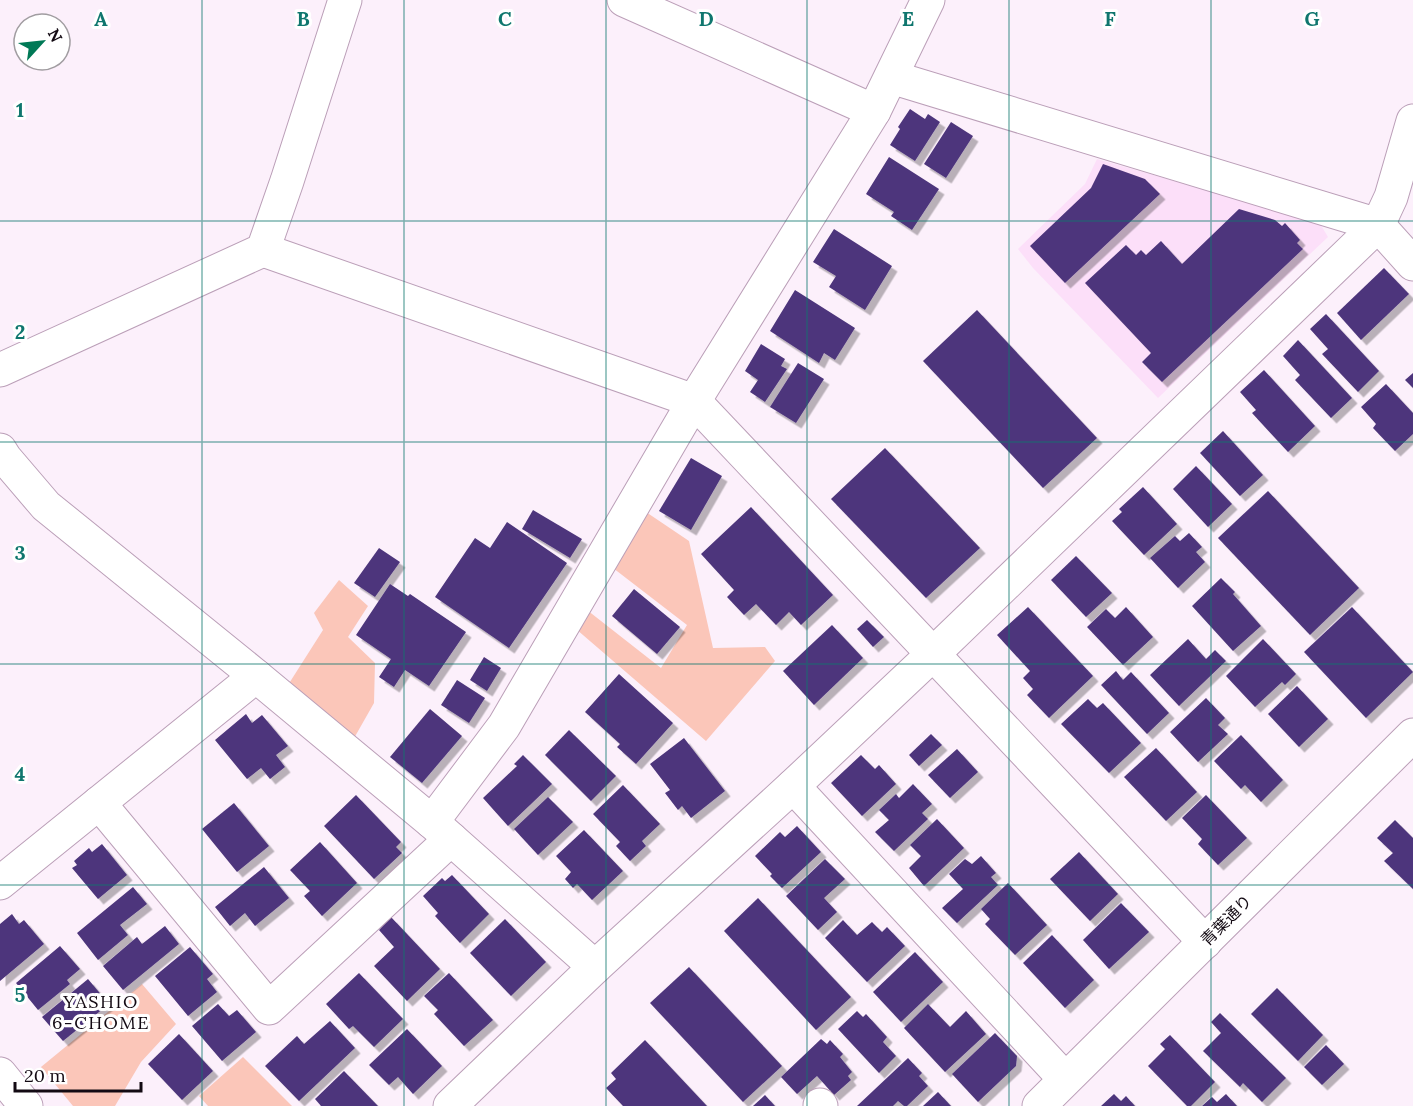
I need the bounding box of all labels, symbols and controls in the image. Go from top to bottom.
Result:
text: A [94,6,108,31]
text: B [296,6,310,31]
text: C [498,6,512,31]
text: D [698,6,714,31]
text: E [902,6,914,31]
text: F [1104,6,1116,31]
text: G [1304,6,1320,31]
north arrow [12,12,72,72]
text: N [44,25,67,45]
text: 1 [16,97,24,122]
text: 2 [15,319,25,344]
text: 3 [14,540,26,565]
text: 4 [15,761,26,786]
street label: 青葉通り [1196,890,1256,950]
text: 5 [15,982,26,1007]
district label: YASHIO 6-CHOME [52,990,150,1034]
scale bar [15,1055,141,1093]
text: 20 m [24,1064,66,1087]

